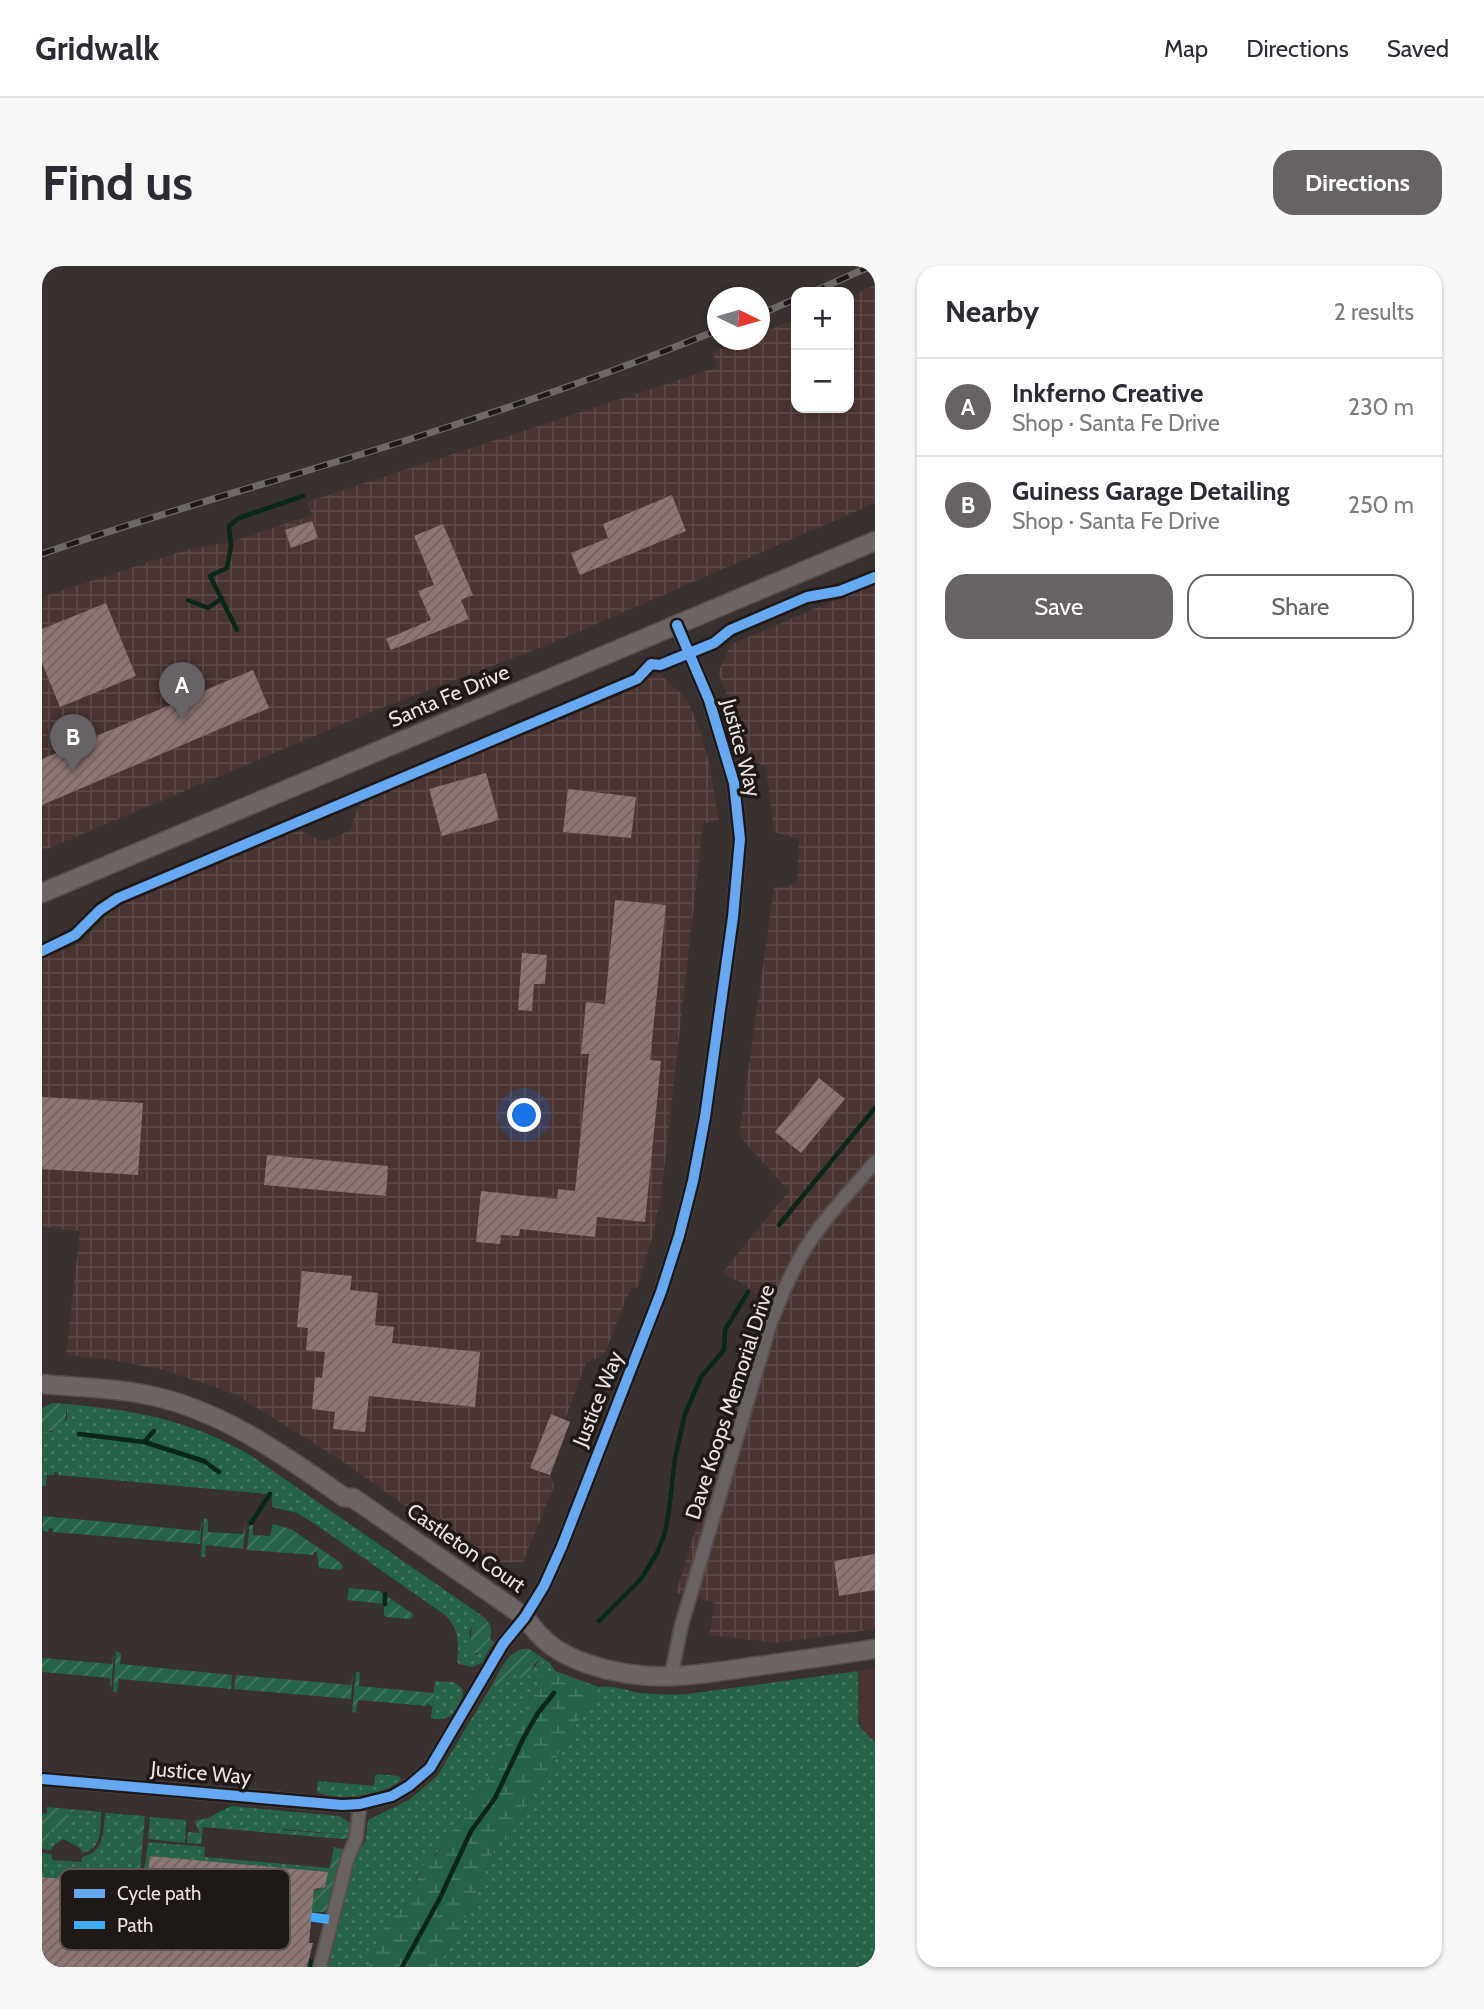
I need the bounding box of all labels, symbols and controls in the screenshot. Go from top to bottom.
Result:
text: Gridwalk [35,28,159,68]
text: Map [1164,34,1208,63]
text: Directions [1246,34,1349,63]
text: Saved [1387,34,1449,63]
button: Directions [1273,150,1442,215]
text: Find us [42,153,193,212]
north arrow [707,287,770,350]
map controls [791,287,854,413]
button: + [791,287,854,350]
text: Nearby [945,293,1039,330]
text: 2 results [1334,298,1414,326]
button: − [791,350,854,413]
text: Inkferno Creative [1012,377,1203,409]
text: A [961,393,975,421]
text: 230 m [1348,393,1414,421]
text: Shop · Santa Fe Drive [1012,409,1220,437]
text: Guiness Garage Detailing [1012,475,1290,507]
text: B [961,491,975,519]
text: 250 m [1348,491,1414,519]
text: Shop · Santa Fe Drive [1012,507,1220,535]
button: Save [945,574,1173,639]
button: Share [1187,574,1414,639]
street label: Santa Fe Drive [385,659,513,732]
pin: A [159,662,205,720]
street label: Justice Way [716,695,767,800]
pin: B [50,714,96,772]
your location [507,1098,541,1132]
street label: Dave Koops Memorial Drive [680,1281,779,1522]
street label: Justice Way [567,1347,628,1451]
street label: Castleton Court [402,1498,530,1597]
street label: Justice Way [149,1756,253,1789]
legend [60,1869,290,1950]
text: Cycle path [117,1882,201,1905]
text: Path [117,1914,153,1937]

